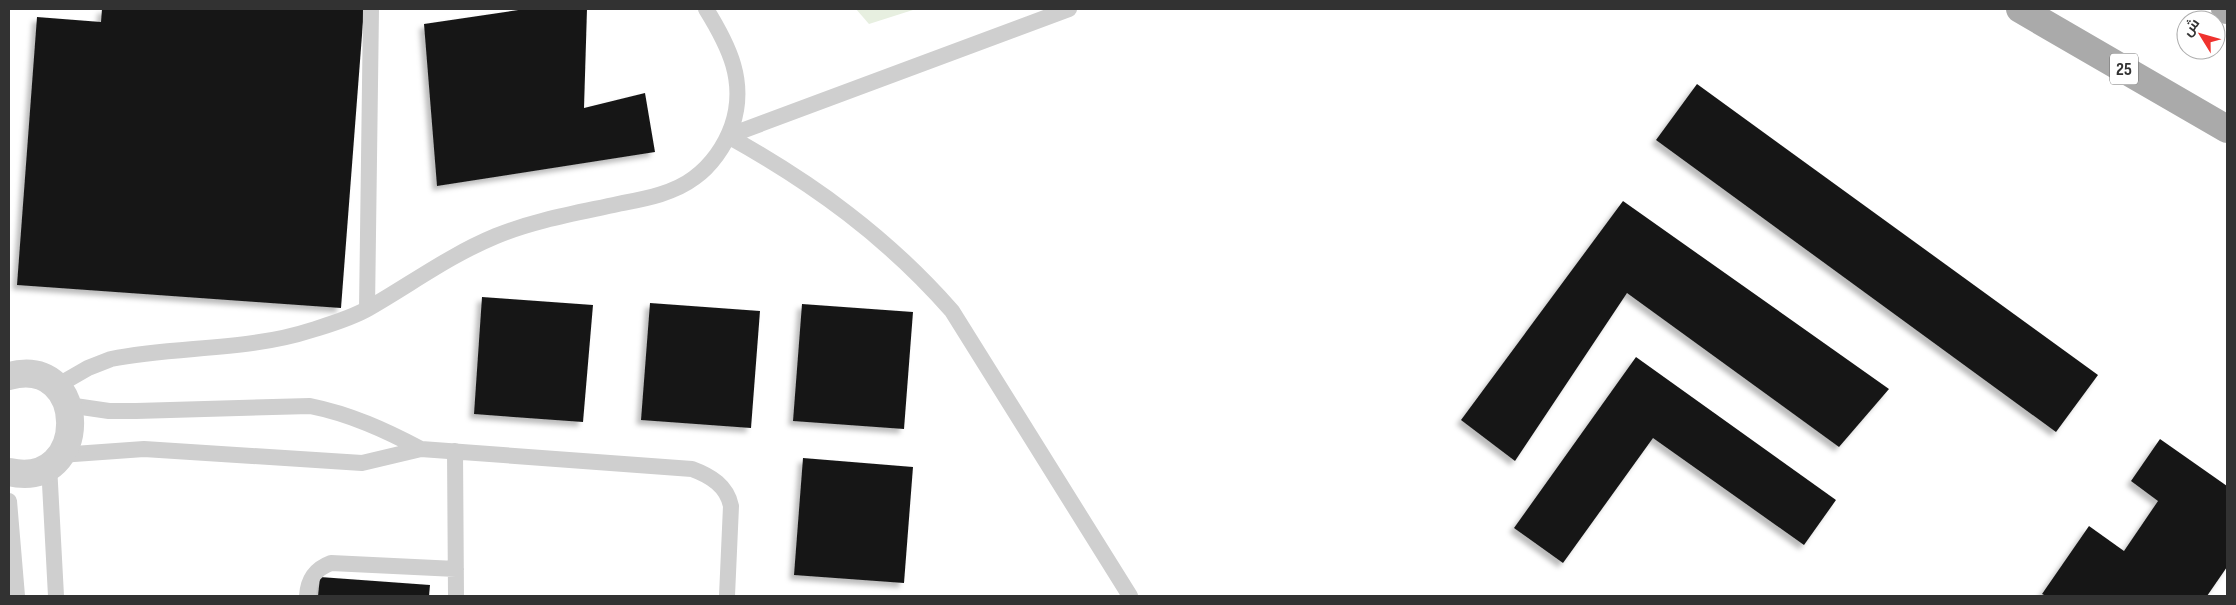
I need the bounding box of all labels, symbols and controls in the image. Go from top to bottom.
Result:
north arrow [2176,10,2226,60]
text: ش [2179,15,2203,40]
road number: 25 [2110,54,2138,85]

